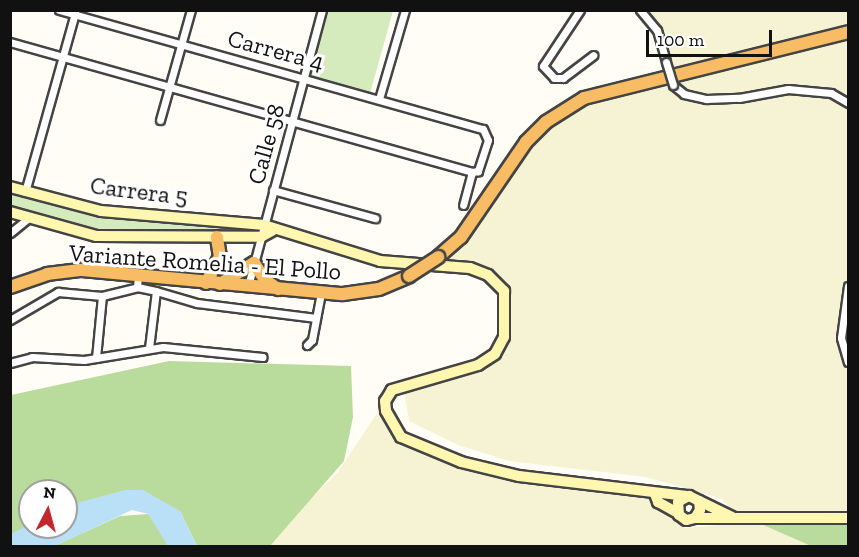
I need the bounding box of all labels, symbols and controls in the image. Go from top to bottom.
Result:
scale bar [649,18,775,56]
street label: Carrera 4 [225,23,327,77]
text: 100 m [657,29,704,51]
street label: Calle 58 [242,101,290,187]
street label: Carrera 5 [89,171,189,211]
street label: Variante Romelia - El Pollo [68,238,342,286]
north arrow [18,479,78,539]
text: N [43,483,57,503]

